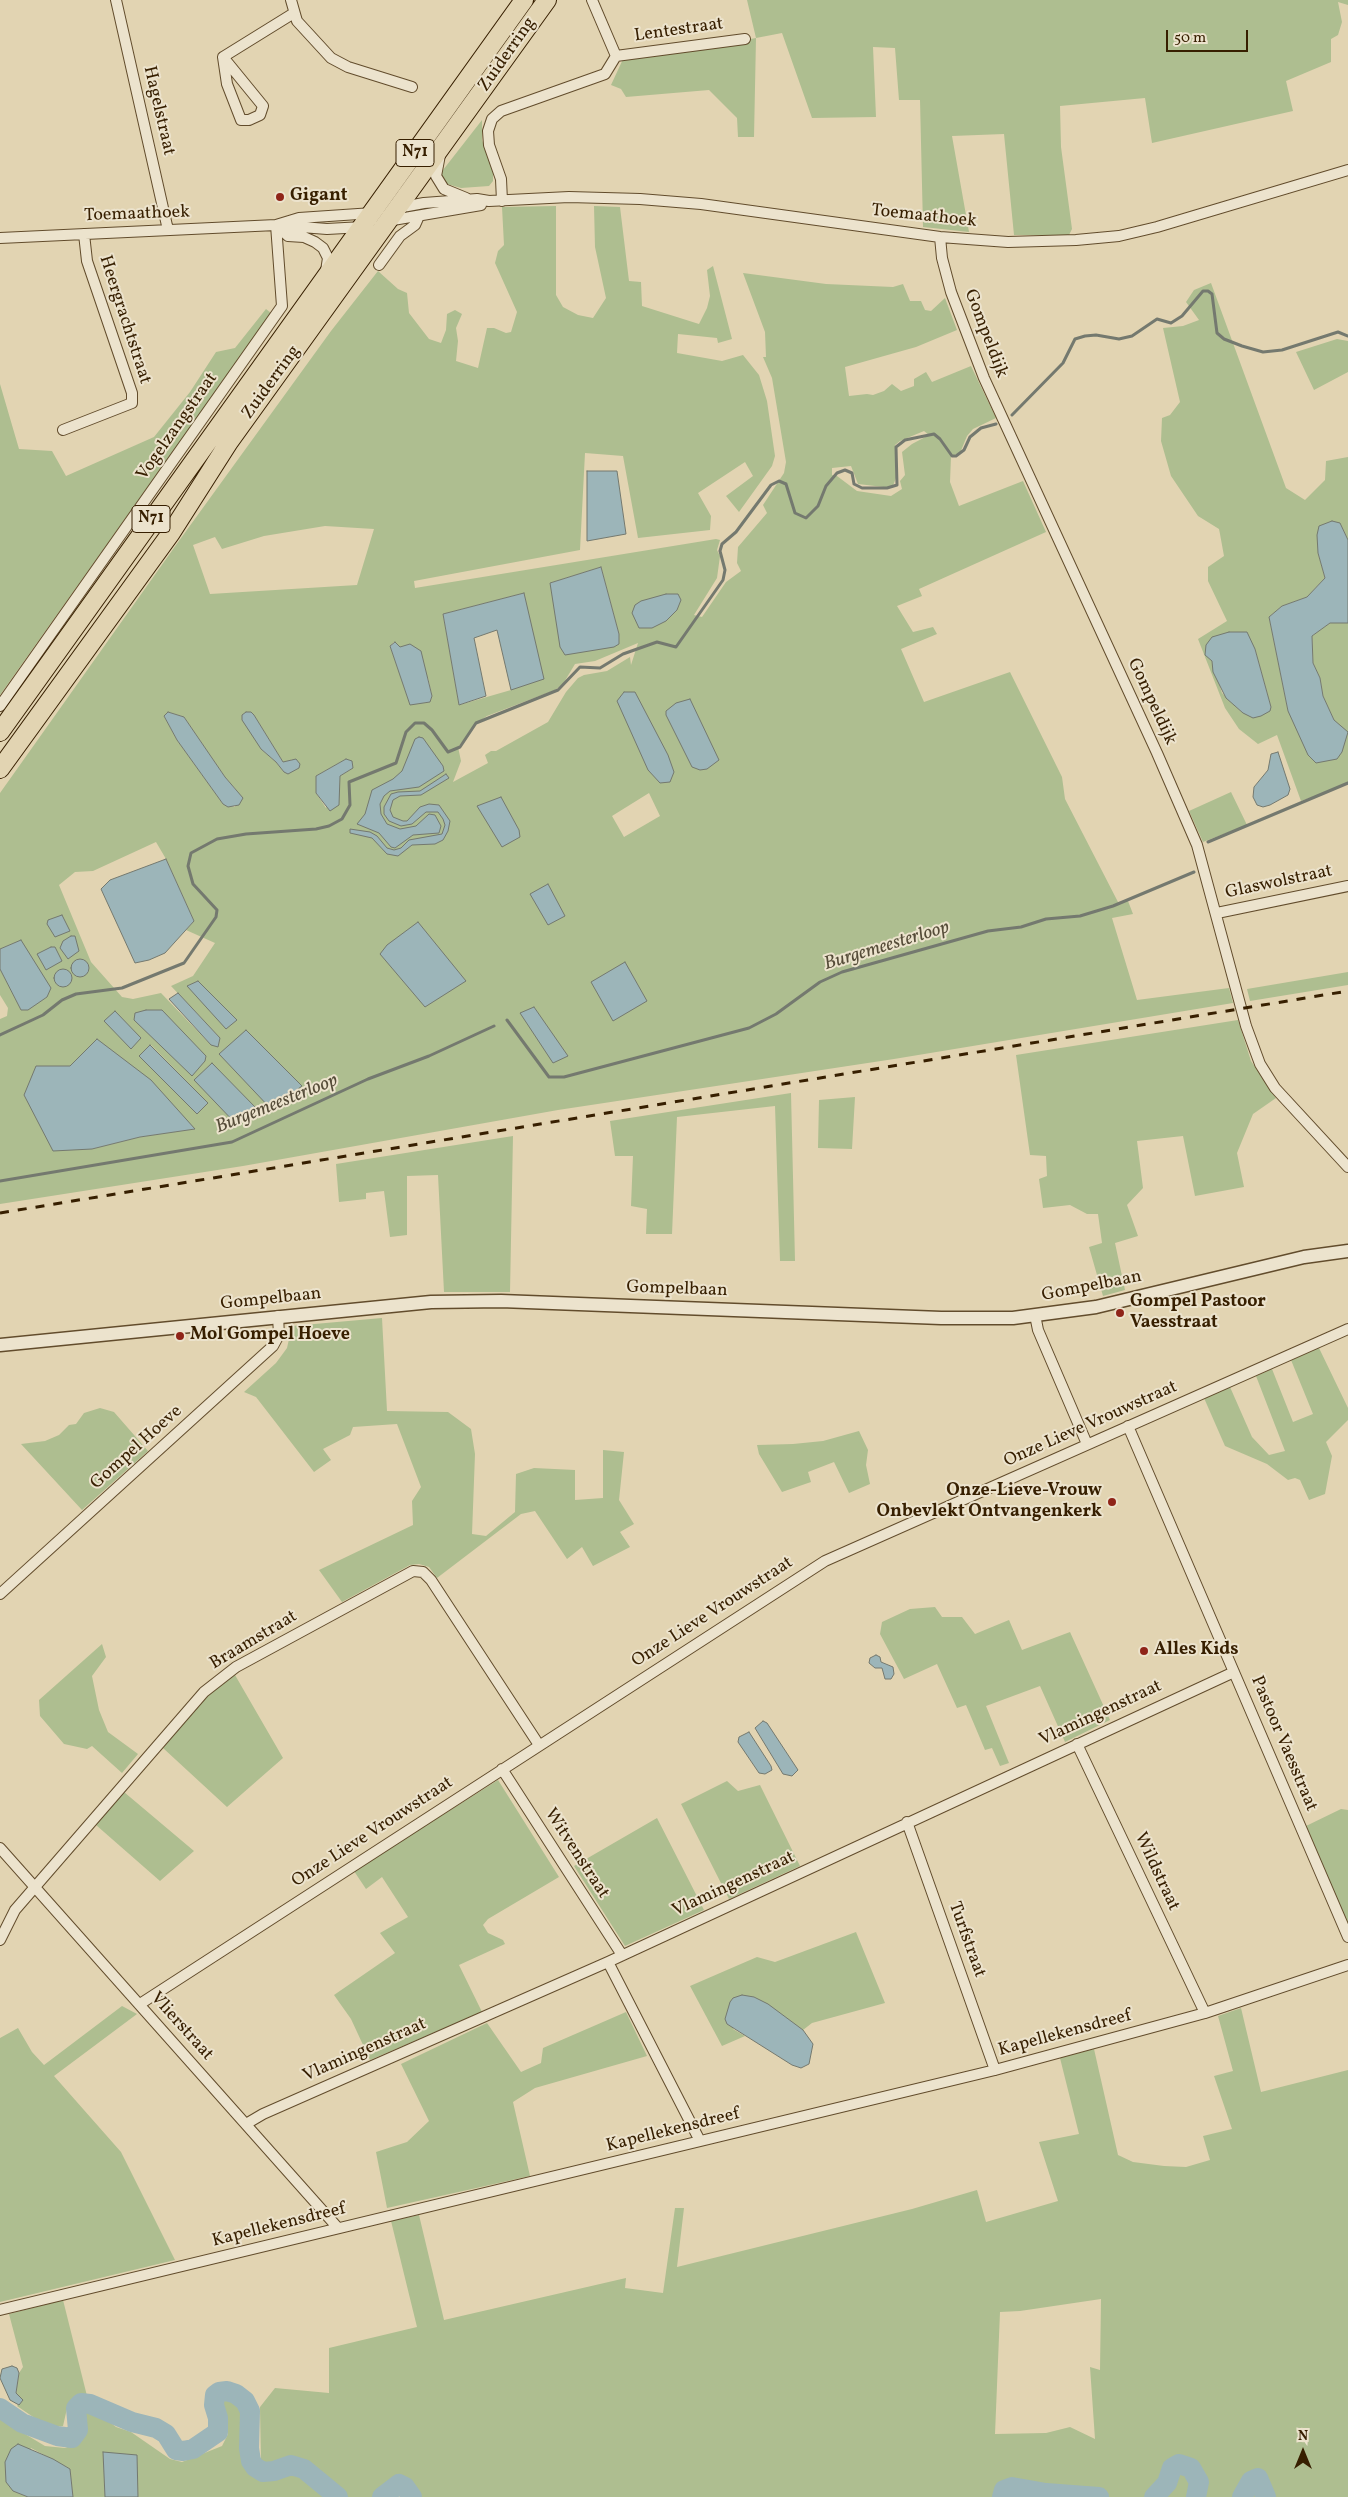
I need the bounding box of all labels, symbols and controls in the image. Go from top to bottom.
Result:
street label: Zuiderring [474,14,542,96]
street label: Lentestraat [633,14,725,48]
scale bar [1168,20,1250,52]
text: 50 m [1174,28,1206,49]
street label: Hagelstraat [137,64,179,158]
road number: N71 [396,140,434,167]
place label: Gigant [290,186,347,208]
marker: Gigant [274,191,286,203]
street label: Toemaathoek [870,201,978,233]
street label: Toemaathoek [84,202,190,228]
street label: Heergrachtstraat [93,253,155,387]
street label: Gompeldijk [958,287,1012,381]
street label: Zuiderring [238,342,306,424]
street label: Vogelzangstraat [133,369,223,485]
road number: N71 [132,506,170,532]
street label: Gompeldijk [1122,655,1180,749]
street label: Glaswolstraat [1223,861,1335,905]
water label: Burgemeesterloop [822,917,952,977]
water label: Burgemeesterloop [213,1070,341,1140]
street label: Gompelbaan [1040,1267,1144,1307]
street label: Gompelbaan [626,1277,728,1303]
street label: Gompelbaan [219,1284,323,1316]
place label: Gompel Pastoor Vaesstraat [1130,1292,1266,1335]
marker: Gompel Pastoor Vaesstraat [1114,1307,1126,1319]
place label: Mol Gompel Hoeve [190,1325,350,1347]
marker: Mol Gompel Hoeve [174,1330,186,1342]
street label: Onze Lieve Vrouwstraat [1001,1377,1181,1473]
street label: Gompel Hoeve [87,1401,187,1495]
place label: Onze-Lieve-Vrouw Onbevlekt Ontvangenkerk [877,1481,1102,1524]
marker: Onze-Lieve-Vrouw Onbevlekt Ontvangenkerk [1106,1496,1118,1508]
street label: Onze Lieve Vrouwstraat [628,1553,798,1673]
street label: Braamstraat [206,1606,302,1676]
place label: Alles Kids [1154,1640,1239,1662]
marker: Alles Kids [1138,1645,1150,1657]
street label: Pastoor Vaesstraat [1245,1673,1321,1815]
street label: Vlamingenstraat [1036,1676,1166,1752]
street label: Onze Lieve Vrouwstraat [288,1773,458,1893]
street label: Witvenstraat [539,1805,613,1903]
street label: Wildstraat [1128,1829,1184,1915]
street label: Vlamingenstraat [669,1847,799,1923]
street label: Turfstraat [942,1899,990,1981]
street label: Vlierstraat [145,1988,217,2066]
street label: Kapellekensdreef [996,2006,1134,2062]
street label: Vlamingenstraat [300,2014,430,2088]
street label: Kapellekensdreef [604,2104,742,2158]
street label: Kapellekensdreef [210,2199,348,2253]
north arrow [1278,2427,1328,2477]
text: N [1298,2427,1308,2446]

